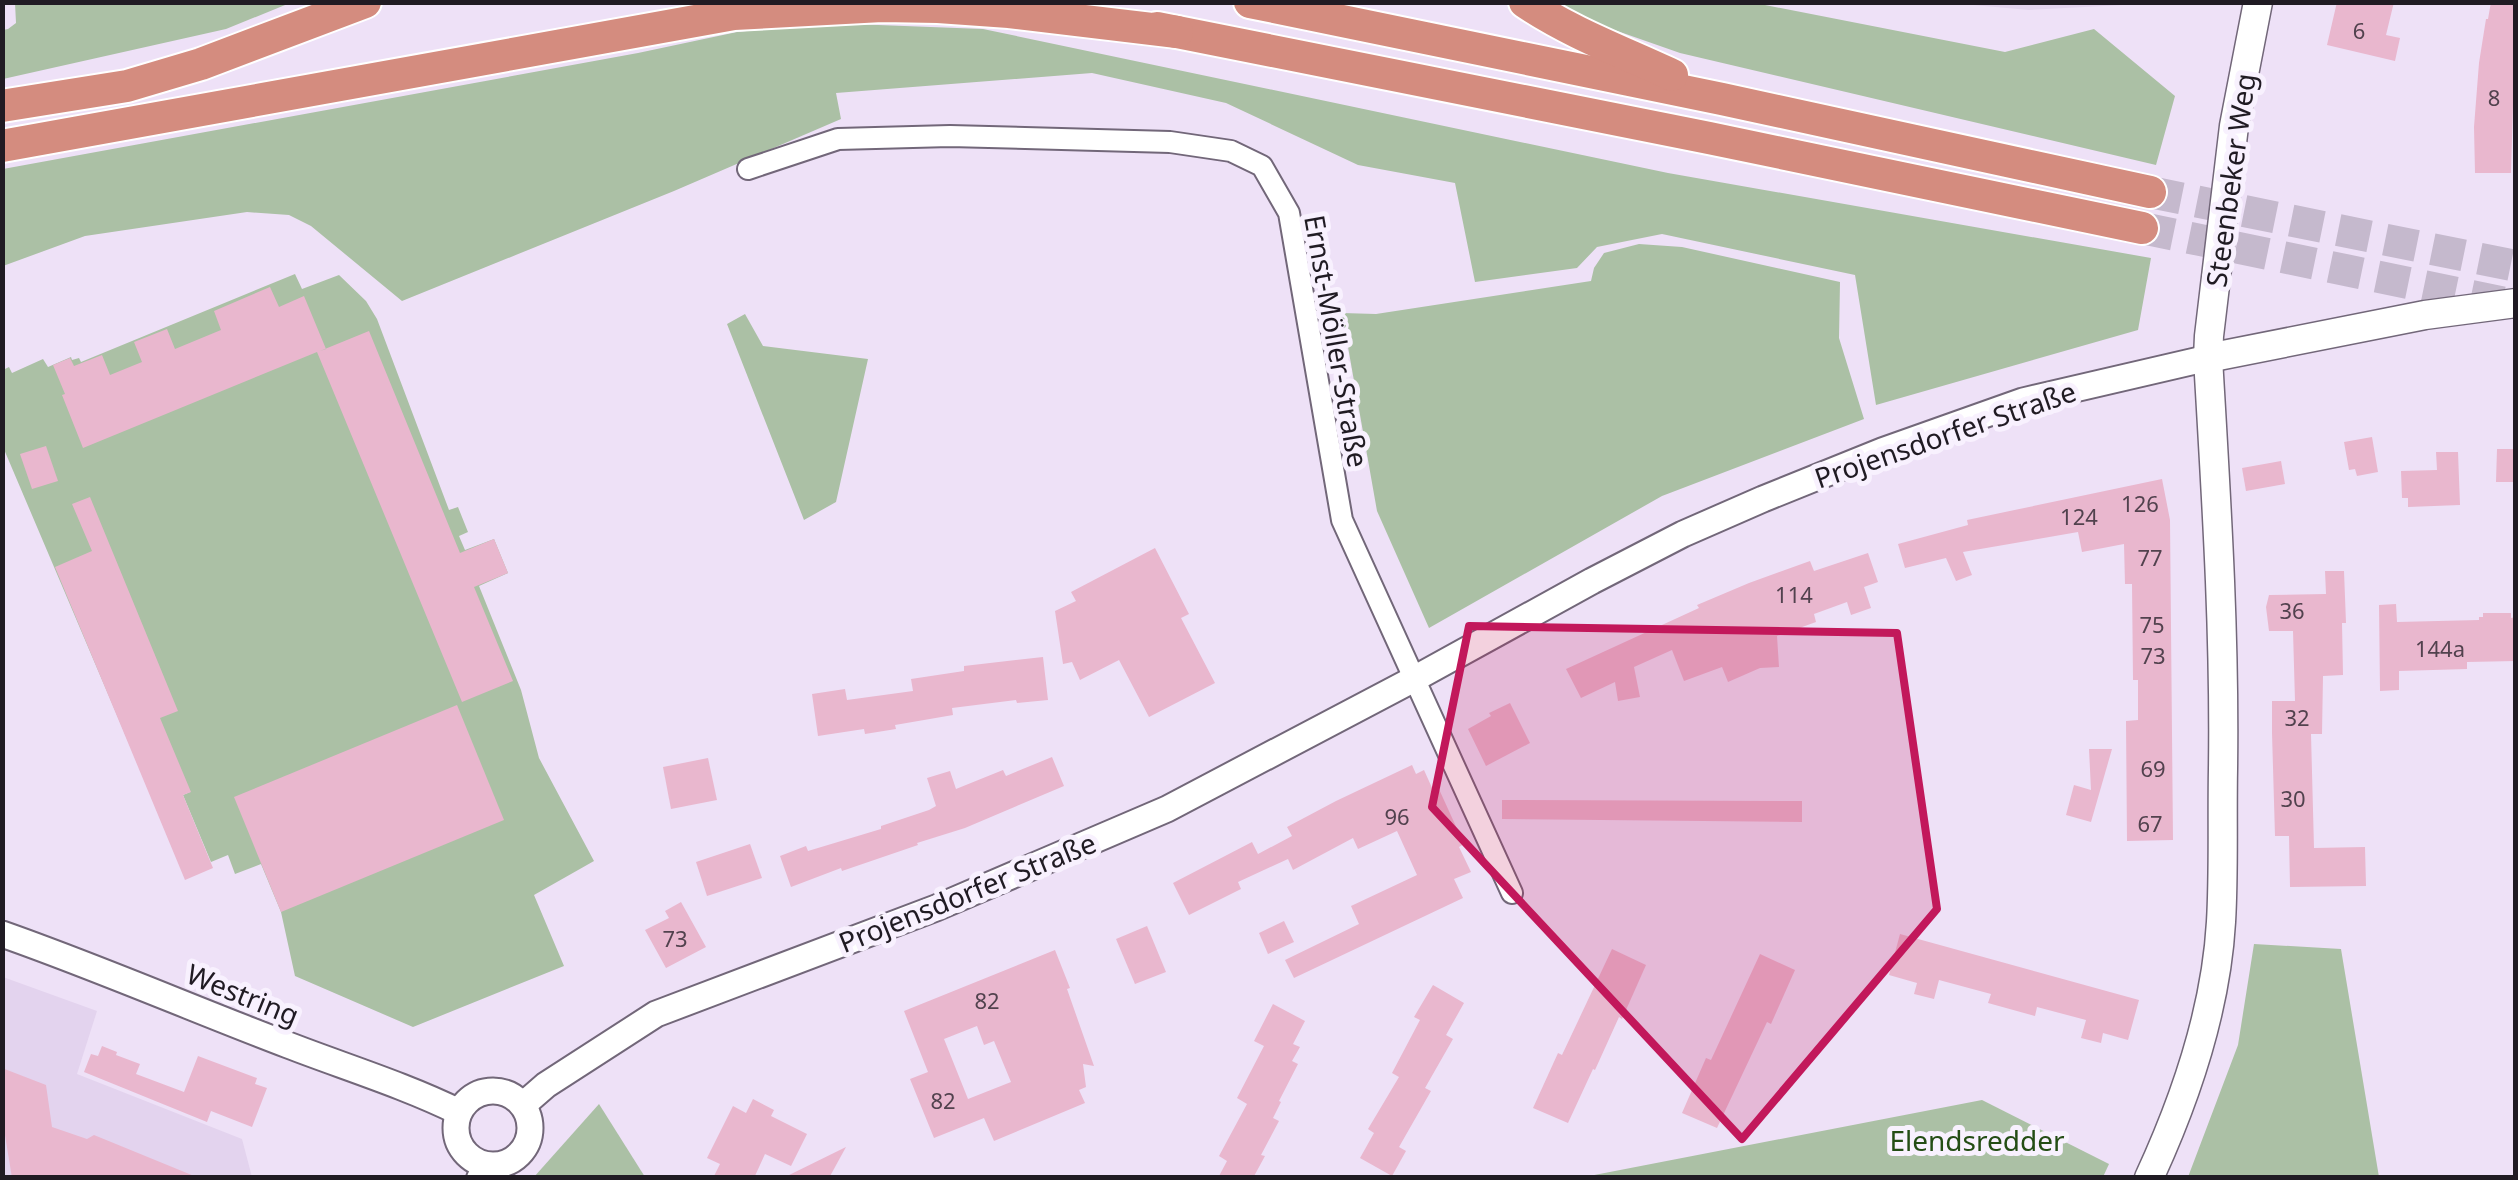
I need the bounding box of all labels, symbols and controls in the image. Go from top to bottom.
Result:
house number: 6 [2353,15,2365,45]
street label: Steenbeker Weg [2196,71,2264,289]
house number: 8 [2488,82,2500,112]
street label: Ernst-Möller-Straße [1296,212,1378,470]
street label: Projensdorfer Straße [1809,371,2081,497]
house number: 126 [2121,488,2159,518]
house number: 124 [2060,501,2098,531]
house number: 77 [2137,542,2163,572]
house number: 114 [1775,579,1813,609]
house number: 36 [2279,595,2305,625]
house number: 75 [2139,609,2165,639]
house number: 144a [2415,633,2465,663]
house number: 73 [2140,640,2166,670]
house number: 32 [2284,702,2310,732]
house number: 69 [2140,753,2166,783]
house number: 30 [2280,783,2306,813]
house number: 96 [1384,801,1410,831]
house number: 67 [2137,808,2163,838]
street label: Projensdorfer Straße [833,823,1101,961]
house number: 73 [662,923,688,953]
street label: Westring [181,954,305,1034]
house number: 82 [974,985,1000,1015]
house number: 82 [930,1085,956,1115]
park label: Elendsredder [1889,1121,2065,1159]

